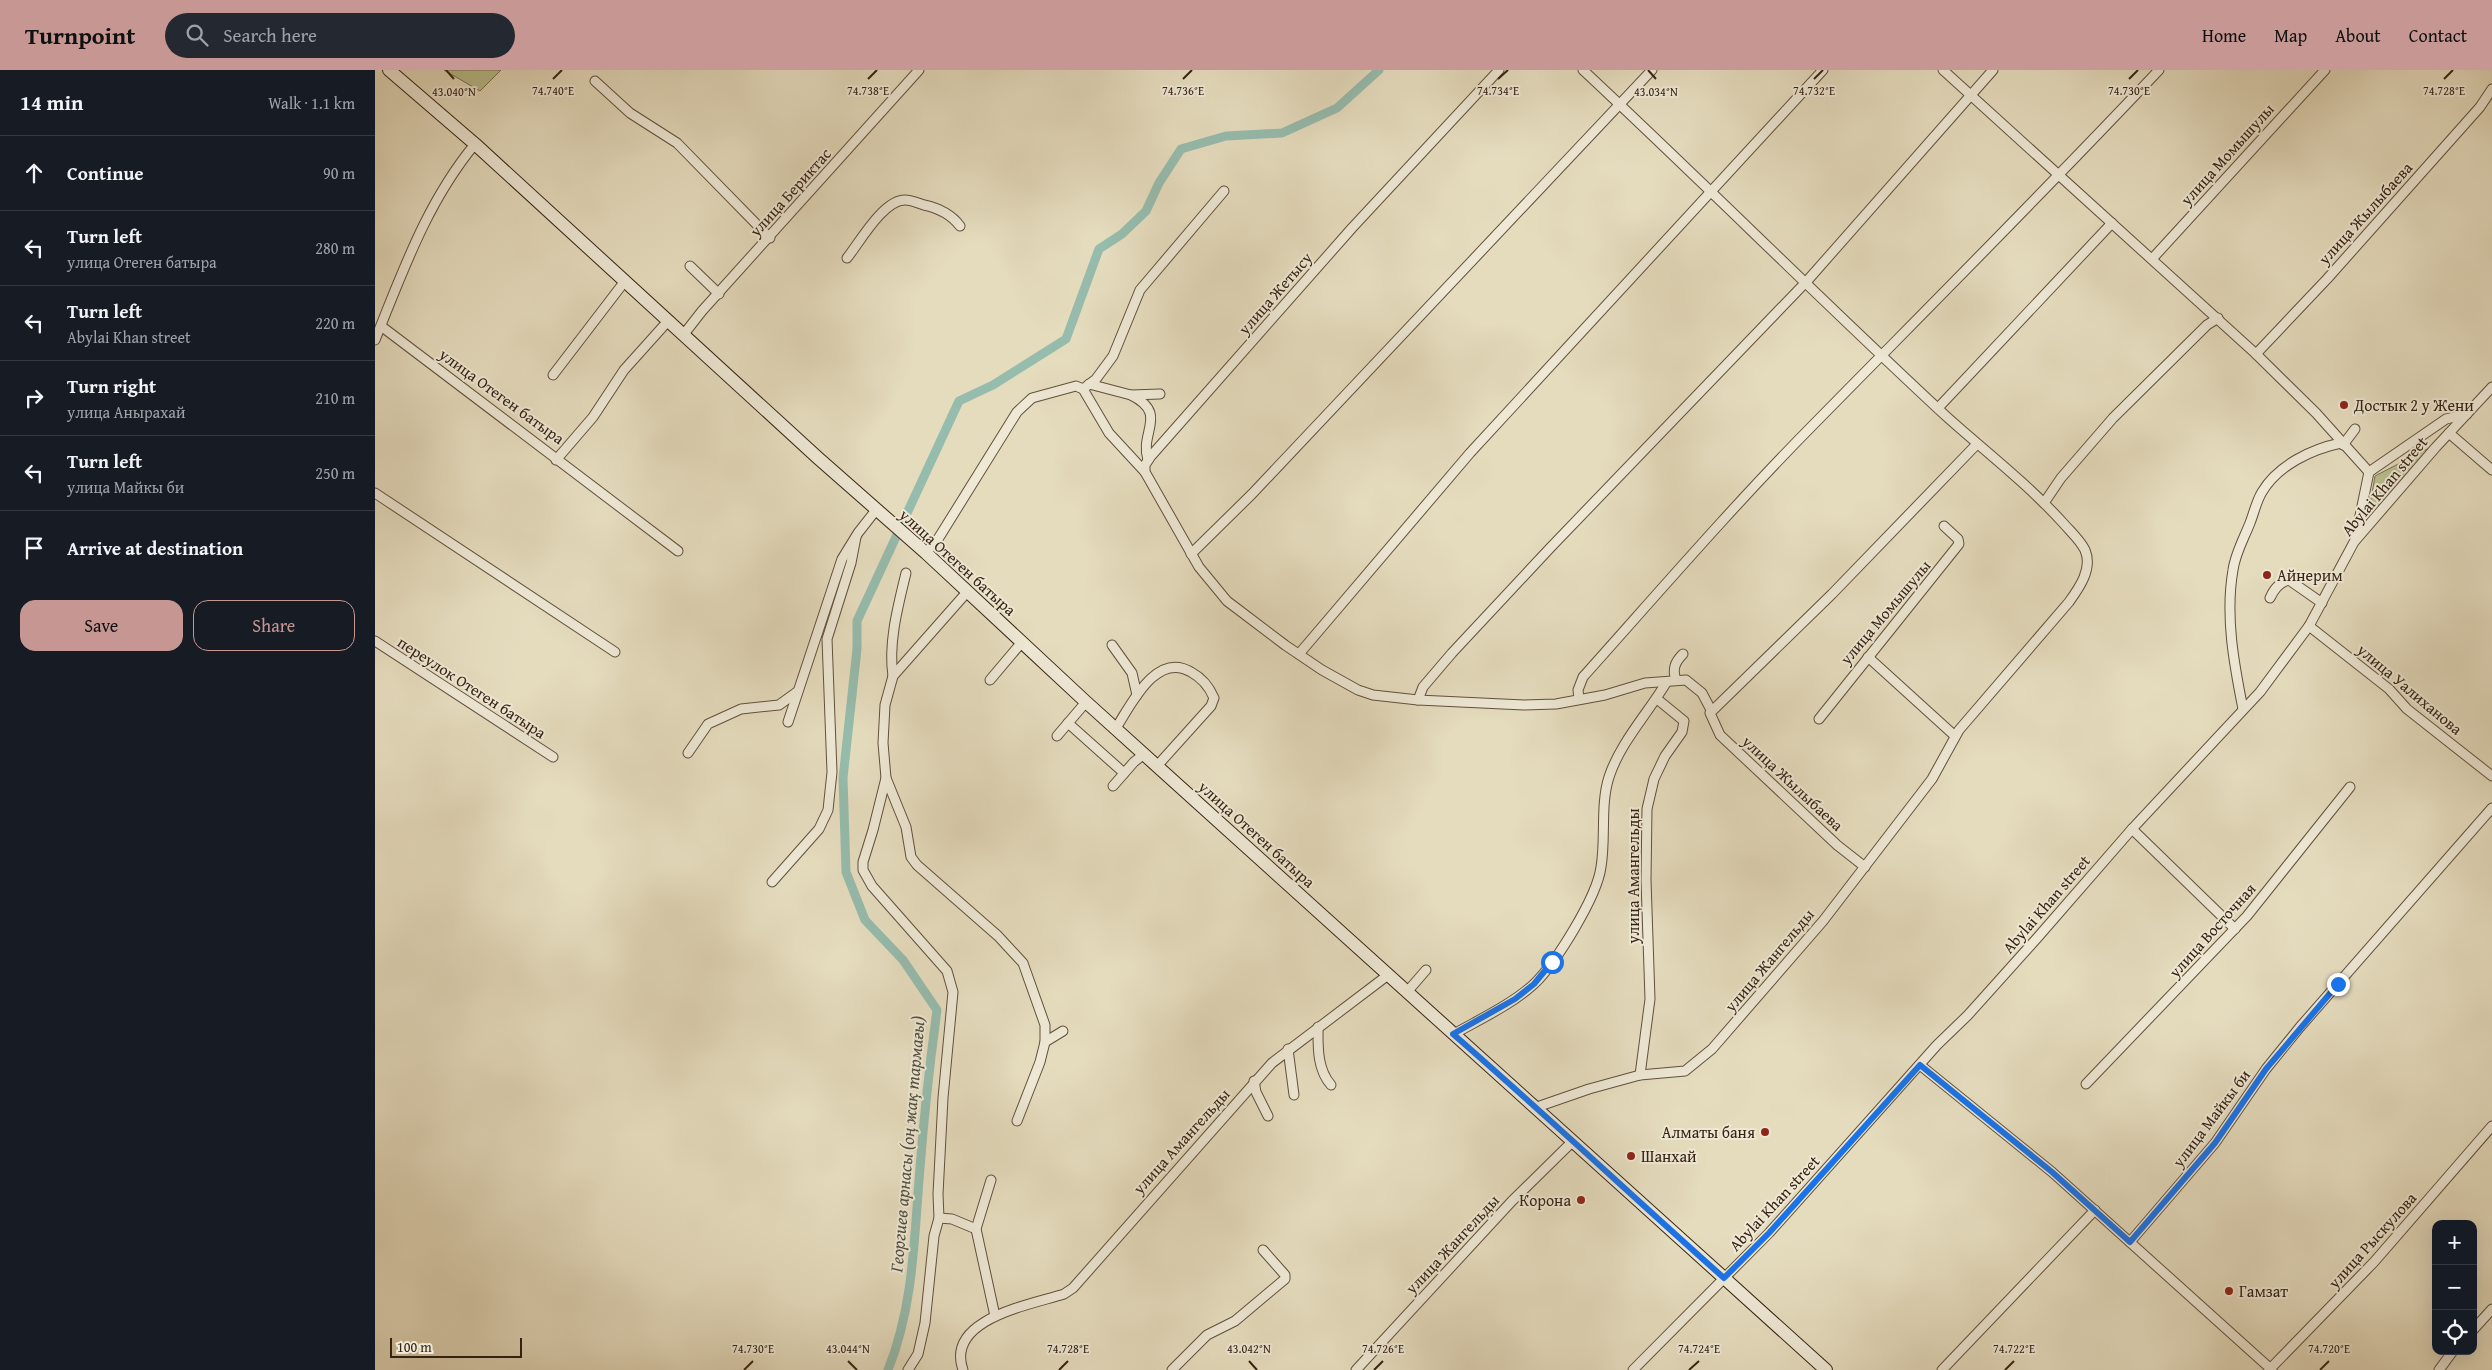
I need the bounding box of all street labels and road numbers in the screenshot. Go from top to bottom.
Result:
street label: улица Момышулы [2174,98,2280,211]
street label: улица Бериктас [743,142,836,242]
street label: улица Жылыбаева [2312,156,2418,270]
street label: улица Жетысу [1232,246,1318,340]
street label: улица Отеген батыра [434,342,570,450]
street label: Abylai Khan street [2335,431,2433,541]
street label: улица Отеген батыра [894,502,1022,621]
street label: улица Момышулы [1833,554,1936,670]
street label: переулок Отеген батыра [393,630,551,744]
street label: улица Уалиханова [2351,637,2468,741]
street label: улица Жылыбаева [1736,729,1849,837]
street label: улица Отеген батыра [1193,774,1321,893]
street label: улица Амангельды [1621,808,1645,945]
street label: Abylai Khan street [1996,849,2096,958]
street label: улица Восточная [2162,877,2261,984]
street label: улица Жангельды [1718,903,1819,1018]
street label: улица Майкы би [2166,1064,2256,1173]
street label: улица Амангельды [1126,1083,1235,1200]
street label: Abylai Khan street [1723,1149,1825,1256]
street label: улица Рыскулова [2321,1186,2422,1294]
street label: улица Жангельды [1399,1189,1505,1300]

